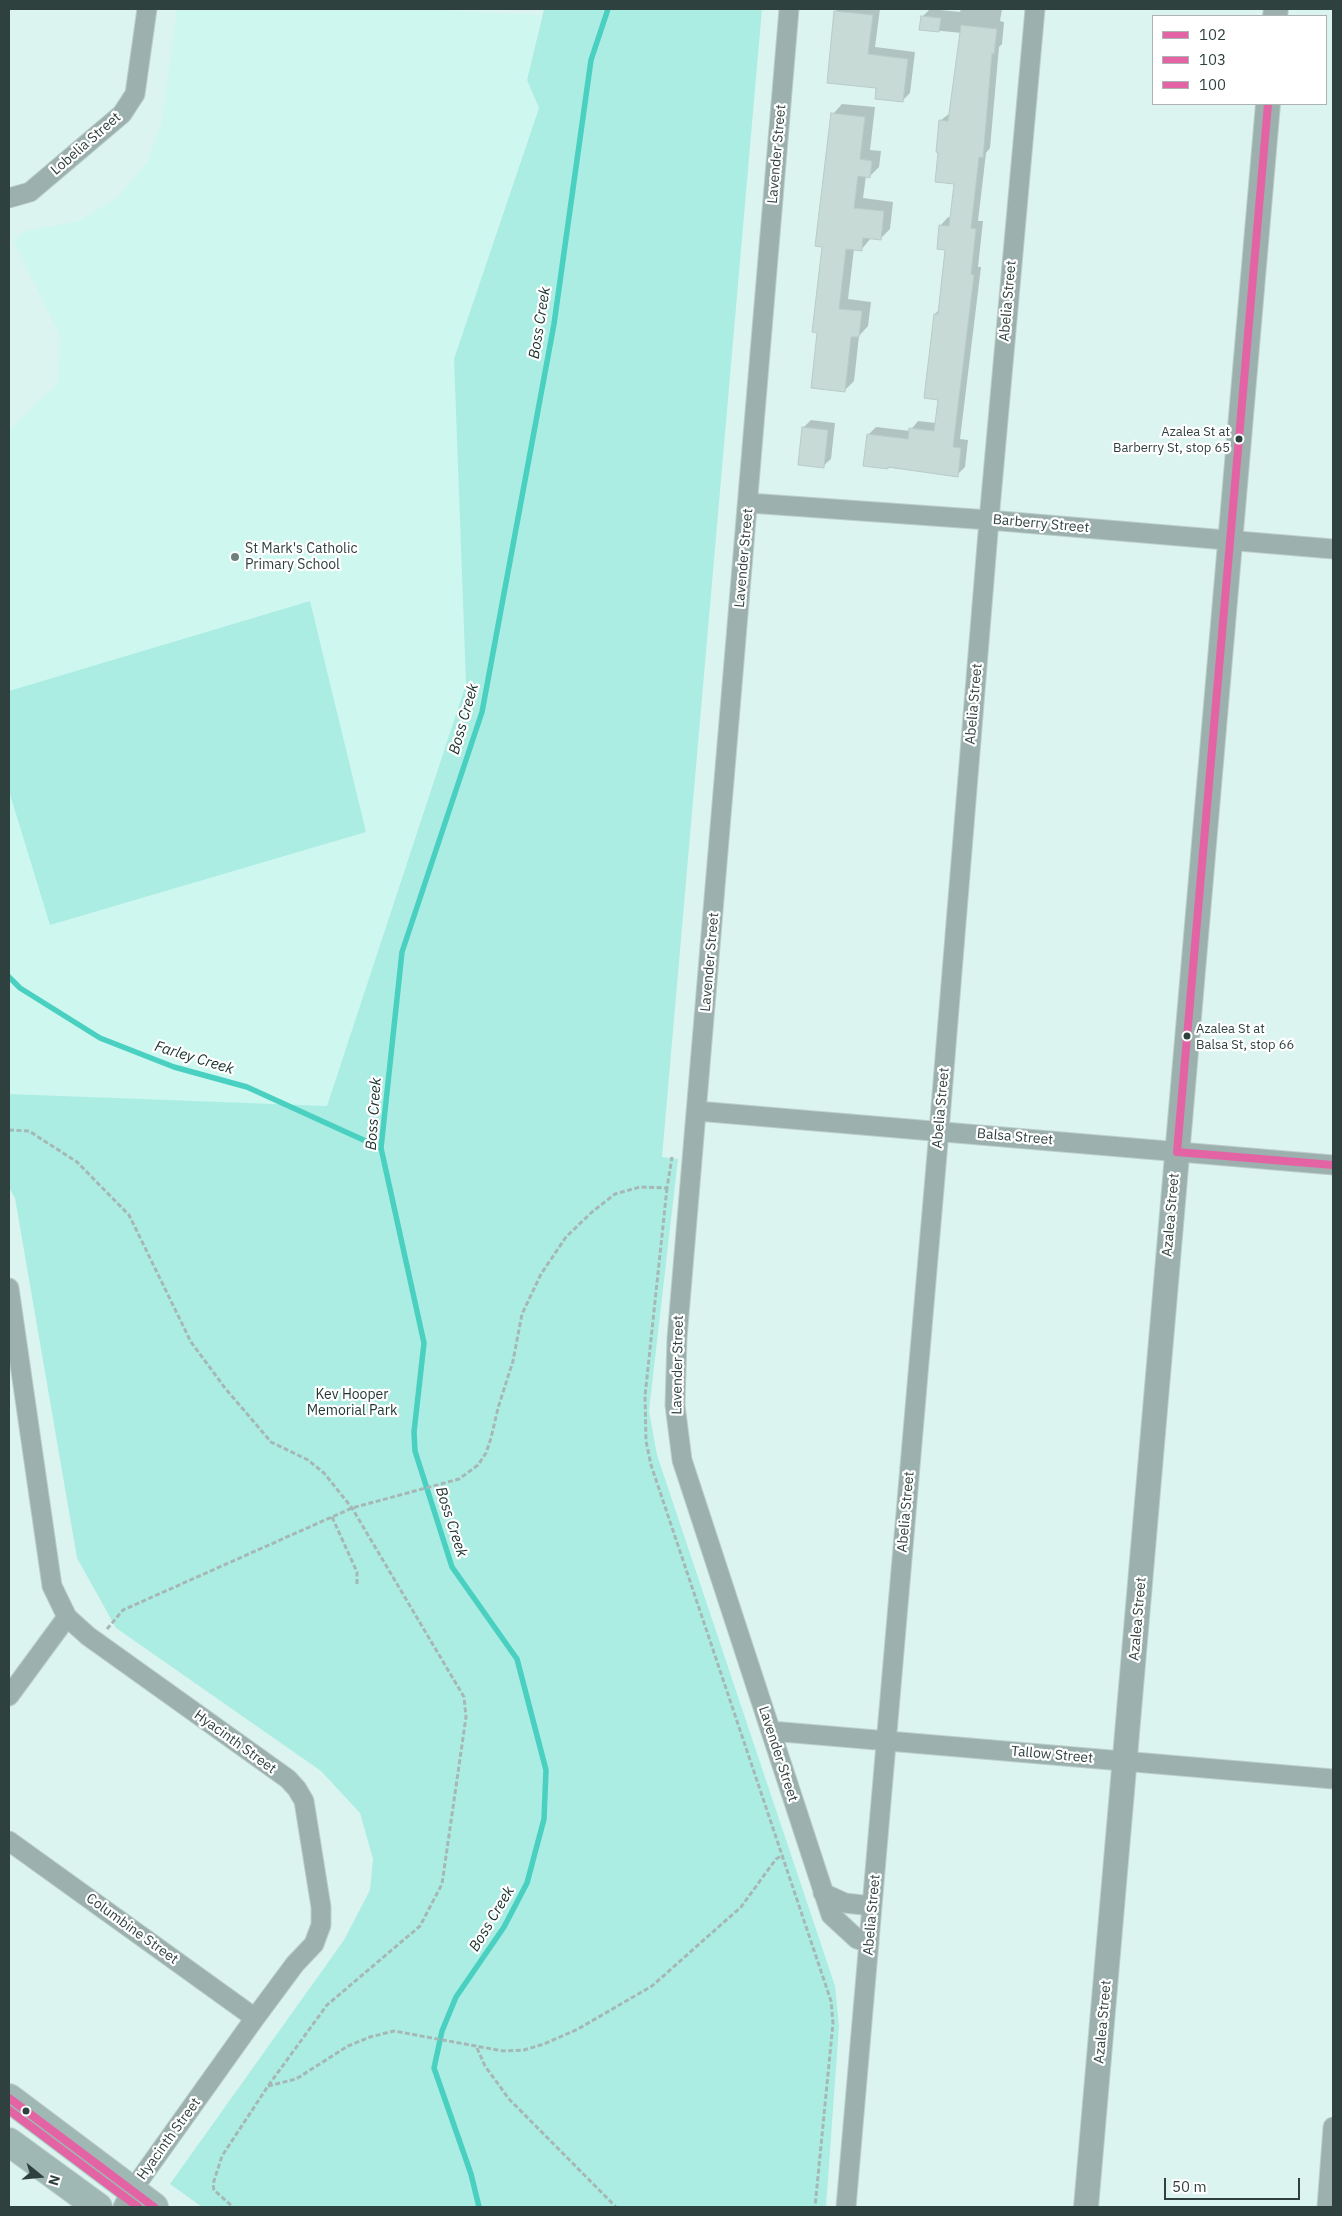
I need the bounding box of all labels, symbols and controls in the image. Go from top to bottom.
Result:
legend [1152,15,1327,105]
text: 102 [1199,25,1226,44]
text: 103 [1199,50,1226,69]
text: 100 [1199,75,1226,94]
street label: Lavender Street [764,104,790,204]
street label: Lobelia Street [48,109,124,179]
street label: Abelia Street [996,260,1020,342]
water label: Boss Creek [525,286,555,360]
place label: Azalea St at Barberry St, stop 65 [1113,424,1230,455]
marker: Azalea St at Barberry St, stop 65 [1234,434,1244,444]
street label: Lavender Street [731,508,757,608]
street label: Barberry Street [992,511,1090,537]
place label: St Mark's Catholic Primary School [245,541,357,574]
marker: St Mark's Catholic Primary School [229,551,241,563]
street label: Abelia Street [962,663,986,745]
water label: Boss Creek [445,682,483,756]
street label: Lavender Street [697,912,723,1012]
place label: Azalea St at Balsa St, stop 66 [1196,1021,1294,1052]
marker: Azalea St at Balsa St, stop 66 [1182,1031,1192,1041]
water label: Farley Creek [152,1037,236,1079]
street label: Abelia Street [929,1067,953,1149]
water label: Boss Creek [362,1077,386,1151]
street label: Balsa Street [976,1125,1054,1149]
street label: Azalea Street [1159,1173,1183,1257]
street label: Lavender Street [669,1315,687,1415]
park label: Kev Hooper Memorial Park [307,1387,397,1420]
street label: Abelia Street [894,1471,918,1553]
water label: Boss Creek [431,1485,471,1559]
street label: Azalea Street [1126,1577,1150,1661]
street label: Lavender Street [755,1704,801,1804]
street label: Hyacinth Street [191,1707,279,1777]
street label: Tallow Street [1010,1743,1094,1767]
street label: Abelia Street [860,1874,884,1956]
water label: Boss Creek [466,1883,518,1955]
street label: Columbine Street [83,1890,181,1968]
street label: Azalea Street [1091,1980,1115,2064]
street label: Hyacinth Street [134,2095,204,2183]
unlabelled marker [21,2106,31,2116]
north arrow [15,2151,65,2201]
scale bar [1167,2168,1303,2200]
text: N [44,2173,64,2188]
text: 50 m [1172,2177,1207,2196]

